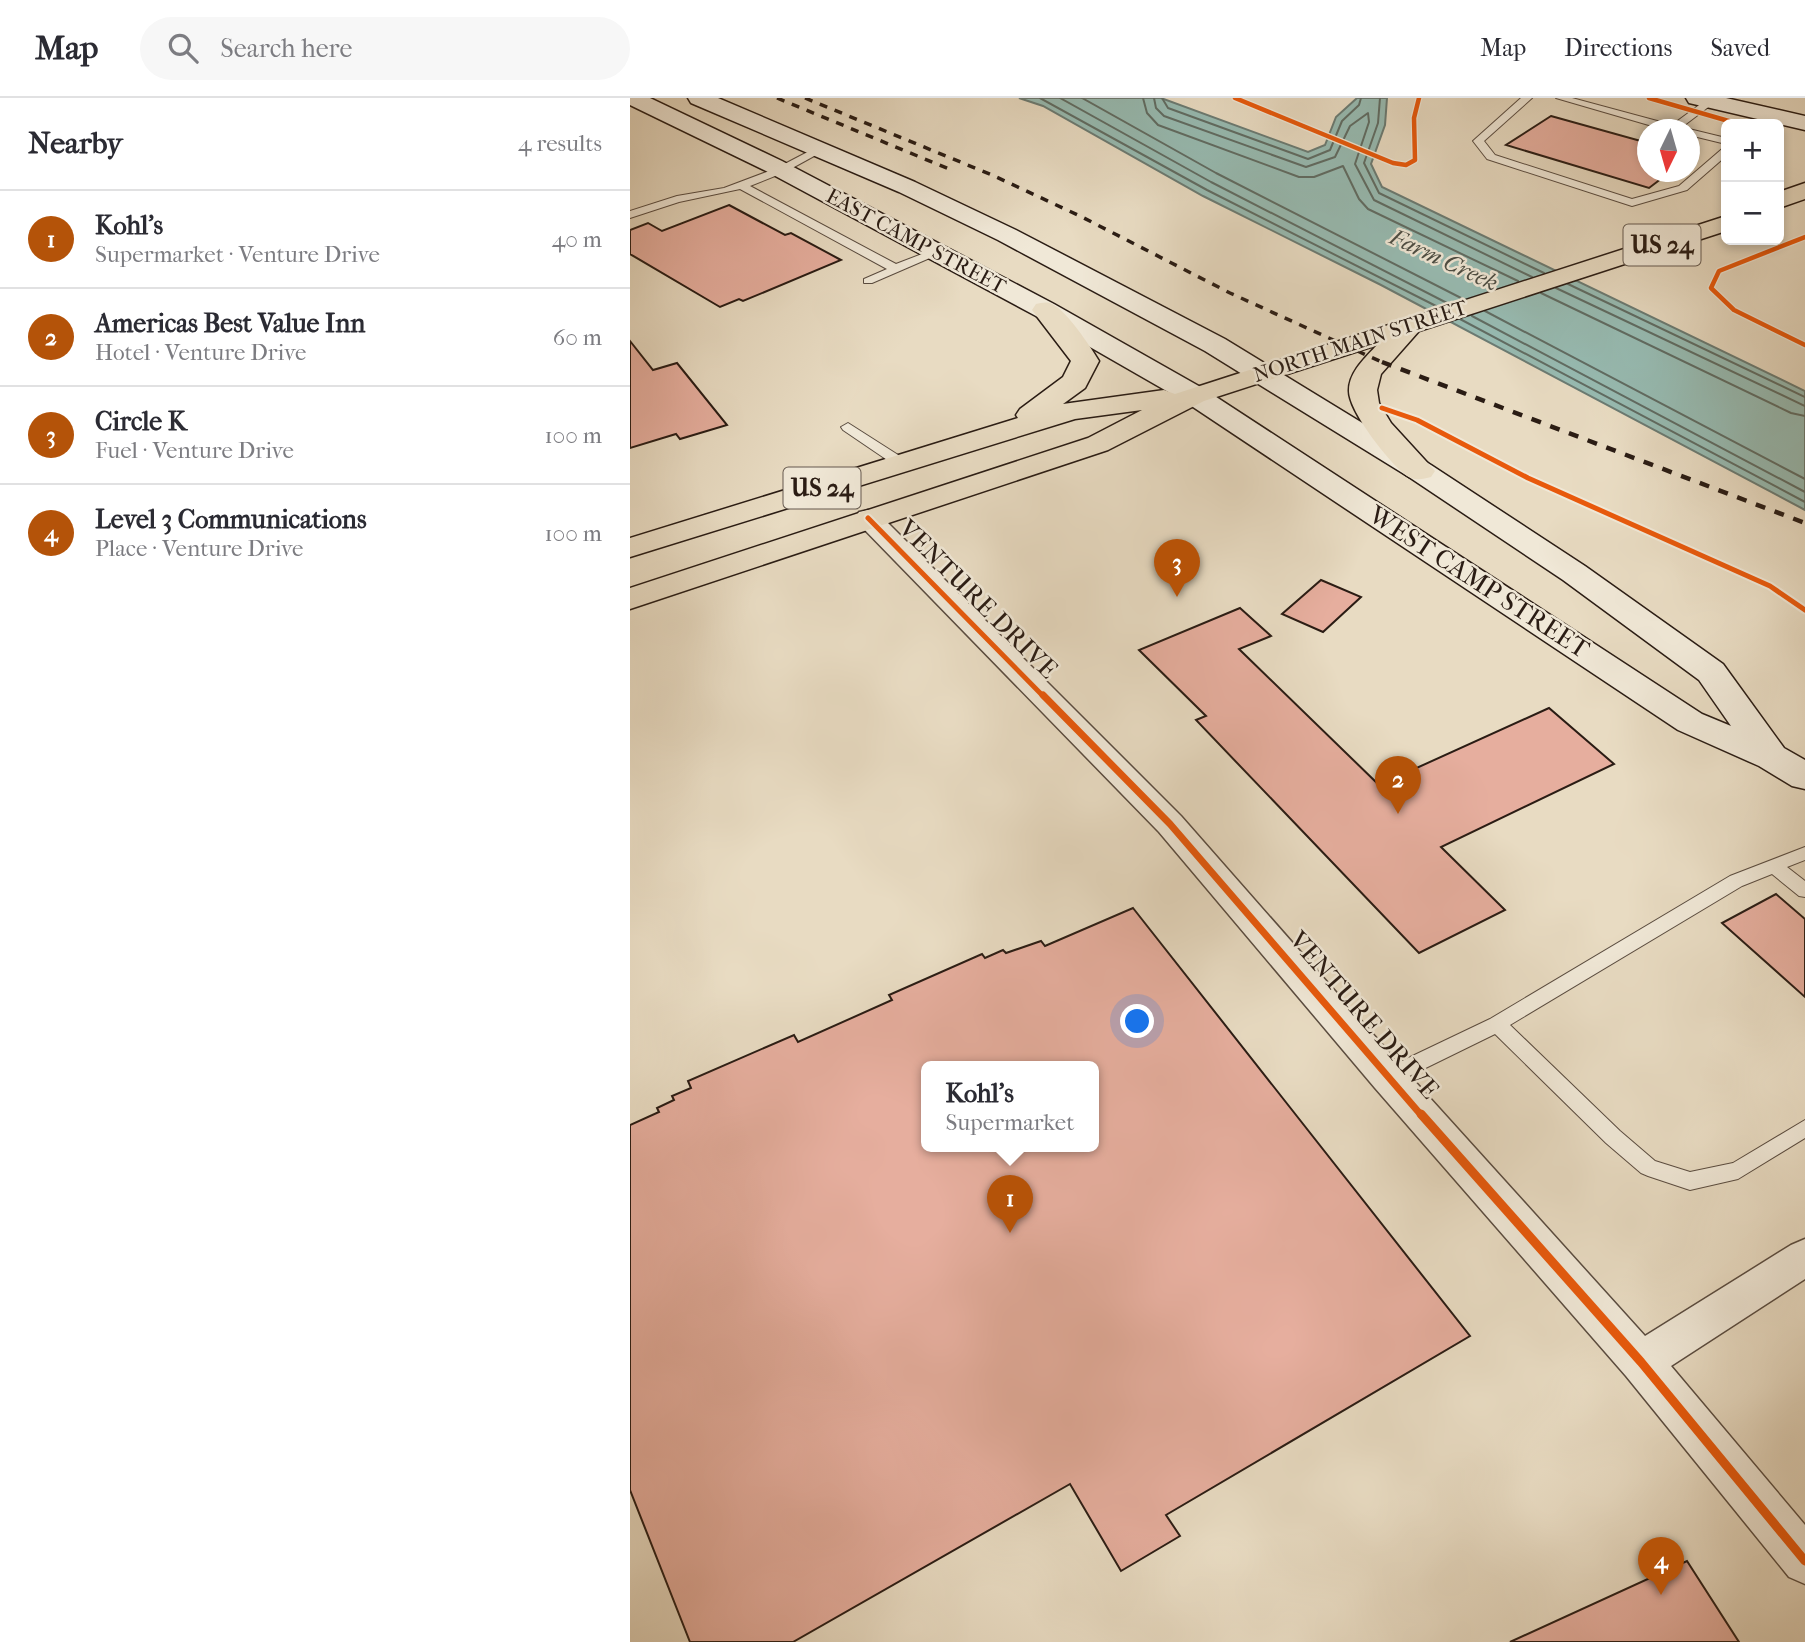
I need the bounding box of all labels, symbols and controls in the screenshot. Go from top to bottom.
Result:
search box [140,17,630,80]
text: Map [35,29,98,68]
icon: search [164,29,202,67]
text: Search here [220,33,352,64]
text: Map [1480,34,1526,62]
text: Directions [1564,34,1672,62]
text: Saved [1710,34,1770,62]
north arrow [1637,119,1700,182]
map controls [1721,119,1784,245]
button: + [1721,119,1784,182]
text: Nearby [28,126,123,161]
text: 4 results [518,130,602,157]
button: − [1721,182,1784,245]
street label: EAST CAMP STREET [822,183,1011,299]
text: Kohl's [95,210,163,241]
water label: Farm Creek [1385,223,1502,297]
road number: US 24 [1623,225,1700,266]
text: 1 [47,226,55,253]
text: 40 m [552,226,602,253]
text: Supermarket · Venture Drive [95,241,380,268]
street label: NORTH MAIN STREET [1250,295,1471,387]
text: Americas Best Value Inn [95,308,365,339]
text: 2 [45,324,57,351]
text: 60 m [553,324,602,351]
text: Hotel · Venture Drive [95,339,306,366]
text: Circle K [95,406,187,437]
text: 3 [46,422,56,449]
text: 100 m [544,422,602,449]
text: Fuel · Venture Drive [95,437,294,464]
road number: US 24 [784,468,860,508]
street label: WEST CAMP STREET [1362,499,1595,665]
text: Level 3 Communications [95,504,366,535]
street label: VENTURE DRIVE [891,512,1064,685]
text: 4 [44,520,58,547]
text: 100 m [544,520,602,547]
text: Place · Venture Drive [95,535,304,562]
pin: 3 [1154,539,1200,597]
pin: 2 [1375,756,1421,814]
street label: VENTURE DRIVE [1282,924,1445,1105]
your location [1120,1004,1154,1038]
popup [921,1061,1099,1152]
text: Kohl's [946,1078,1014,1109]
text: Supermarket [946,1109,1074,1136]
pin: 1 [987,1175,1033,1233]
pin: 4 [1638,1537,1684,1595]

